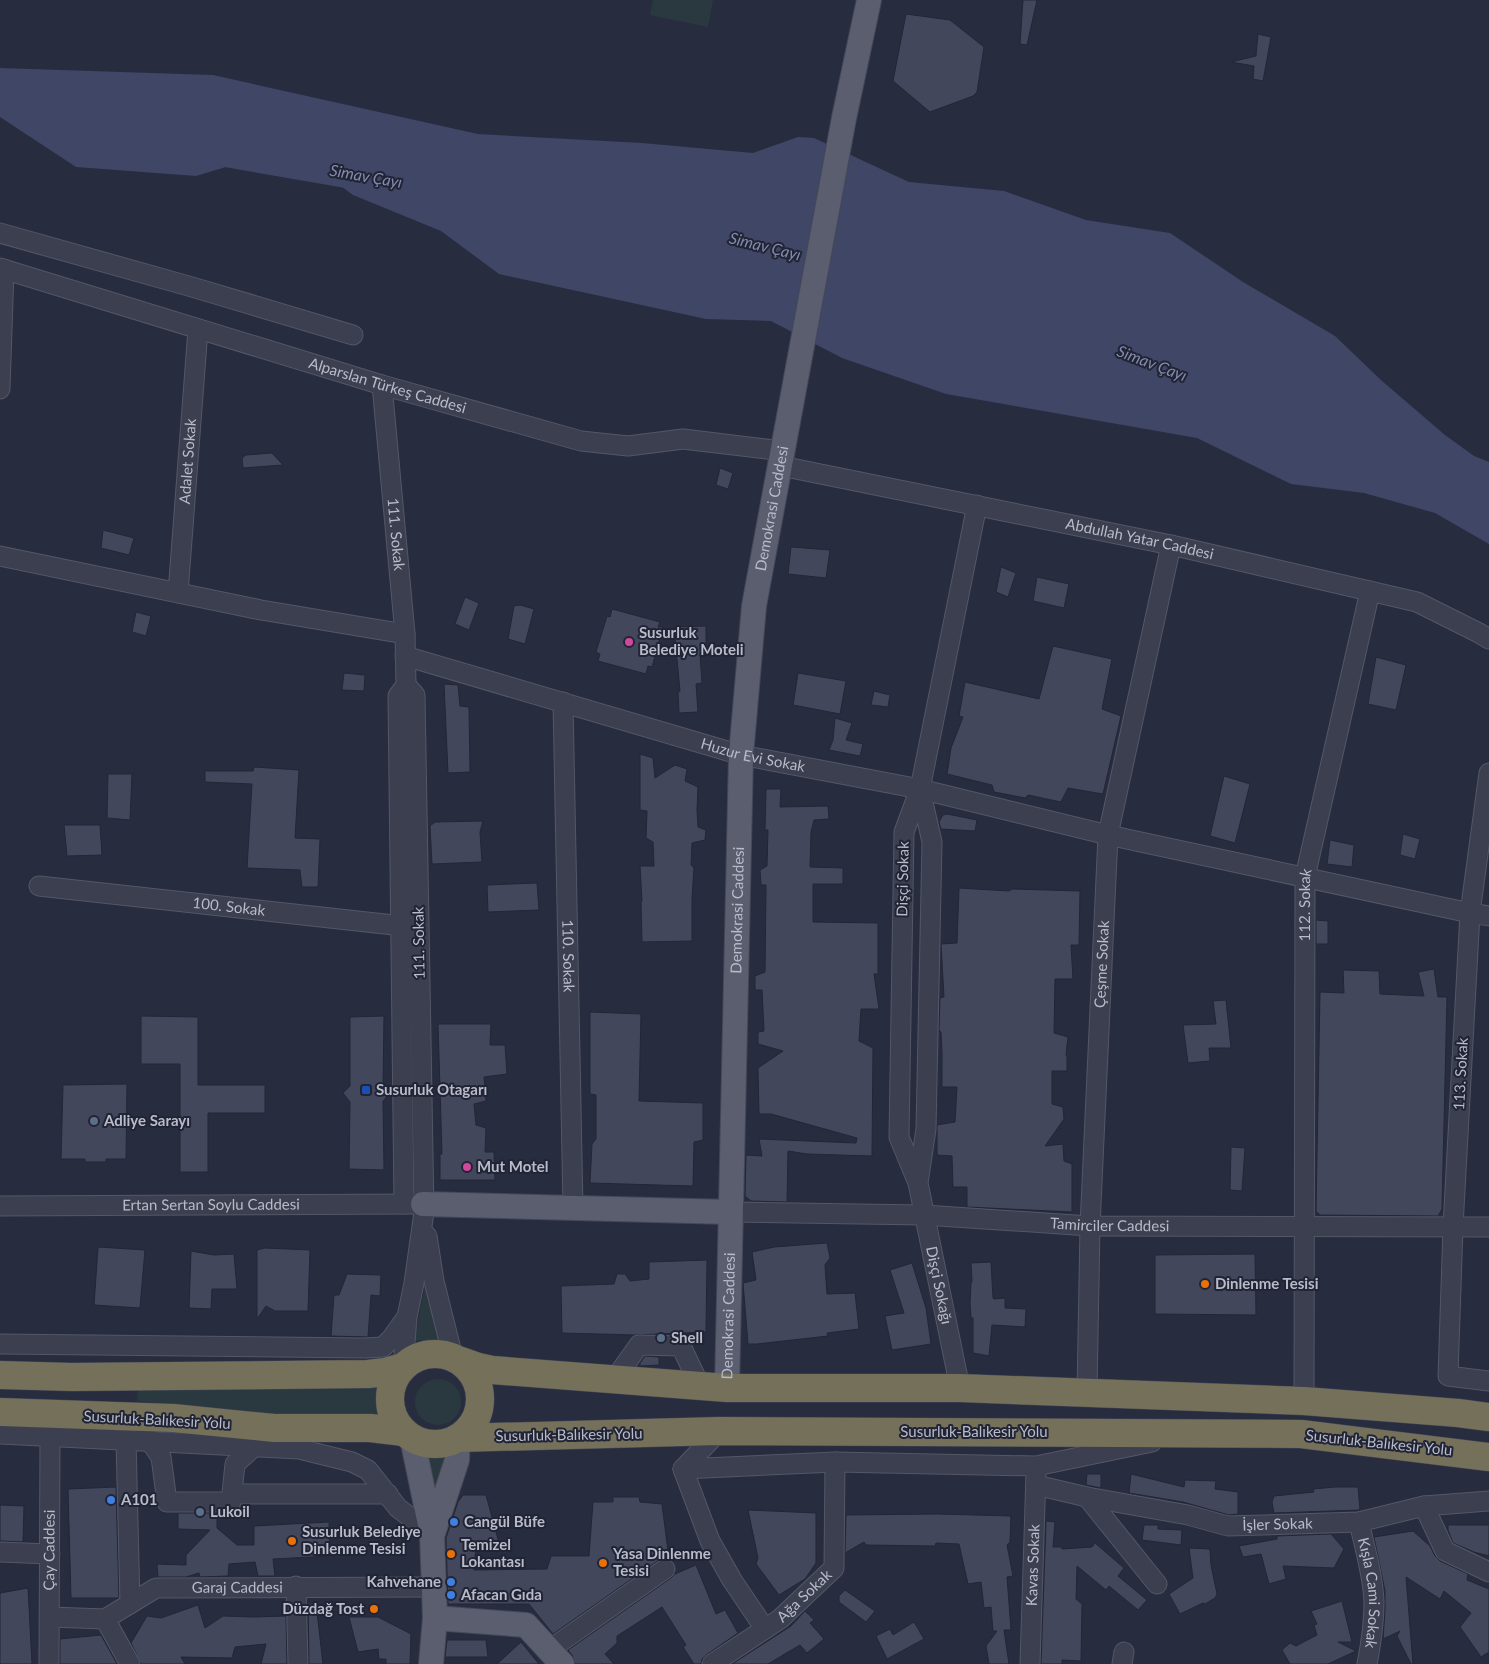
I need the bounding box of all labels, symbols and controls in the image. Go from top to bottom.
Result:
water label: Simav Çayı [328,160,404,191]
water label: Simav Çayı [727,227,803,264]
water label: Simav Çayı [1115,341,1190,384]
street label: Alparslan Türkeş Caddesi [307,353,469,416]
street label: Adalet Sokak [175,417,199,505]
street label: Demokrasi Caddesi [751,444,791,572]
street label: 111. Sokak [384,497,409,572]
street label: Abdullah Yatar Caddesi [1064,514,1216,563]
place label: Susurluk Belediye Moteli [639,623,744,658]
marker: Susurluk Belediye Moteli [623,636,635,648]
street label: Huzur Evi Sokak [699,734,807,775]
street label: Dişçi Sokak [892,841,912,917]
street label: Demokrasi Caddesi [726,846,747,974]
street label: 112. Sokak [1295,866,1315,941]
street label: 100. Sokak [192,893,267,919]
street label: 111. Sokak [408,906,428,980]
street label: 110. Sokak [559,919,579,993]
street label: Çeşme Sokak [1090,920,1112,1008]
street label: 113. Sokak [1449,1037,1471,1111]
place label: Susurluk Otagarı [376,1080,487,1098]
marker: Susurluk Otagarı [360,1084,372,1096]
place label: Adliye Sarayı [103,1111,190,1129]
marker: Adliye Sarayı [88,1115,100,1127]
place label: Mut Motel [477,1157,548,1175]
marker: Mut Motel [461,1161,473,1173]
street label: Ertan Sertan Soylu Caddesi [122,1195,300,1213]
street label: Tamirciler Caddesi [1050,1213,1169,1234]
street label: Dişçi Sokağı [923,1244,957,1326]
street label: Demokrasi Caddesi [717,1252,738,1380]
place label: Dinlenme Tesisi [1215,1274,1319,1292]
marker: Dinlenme Tesisi [1199,1278,1211,1290]
place label: Shell [671,1328,703,1346]
marker: Shell [655,1332,667,1344]
street label: Susurluk-Balıkesir Yolu [83,1406,231,1432]
street label: Susurluk-Balıkesir Yolu [900,1422,1048,1440]
street label: Susurluk-Balıkesir Yolu [495,1424,643,1444]
street label: Susurluk-Balıkesir Yolu [1305,1425,1453,1459]
place label: A101 [120,1490,158,1508]
marker: A101 [105,1494,117,1506]
place label: Lukoil [210,1502,250,1520]
marker: Lukoil [194,1506,206,1518]
street label: Çay Caddesi [39,1510,58,1590]
place label: Cangül Büfe [464,1512,545,1530]
street label: İşler Sokak [1242,1513,1313,1534]
marker: Cangül Büfe [448,1516,460,1528]
place label: Susurluk Belediye Dinlenme Tesisi [302,1522,421,1557]
street label: Kavas Sokak [1022,1523,1042,1606]
marker: Susurluk Belediye Dinlenme Tesisi [286,1535,298,1547]
place label: Temizel Lokantası [461,1535,525,1570]
street label: Kışla Cami Sokak [1355,1536,1384,1650]
place label: Yasa Dinlenme Tesisi [612,1544,711,1579]
marker: Temizel Lokantası [445,1548,457,1560]
marker: Yasa Dinlenme Tesisi [597,1557,609,1569]
street label: Ağa Sokak [773,1565,835,1625]
place label: Kahvehane [367,1572,441,1590]
marker: Kahvehane [445,1576,457,1588]
street label: Garaj Caddesi [192,1578,283,1596]
place label: Afacan Gıda [460,1585,542,1603]
marker: Afacan Gıda [445,1589,457,1601]
place label: Düzdağ Tost [282,1599,364,1617]
marker: Düzdağ Tost [368,1603,380,1615]

